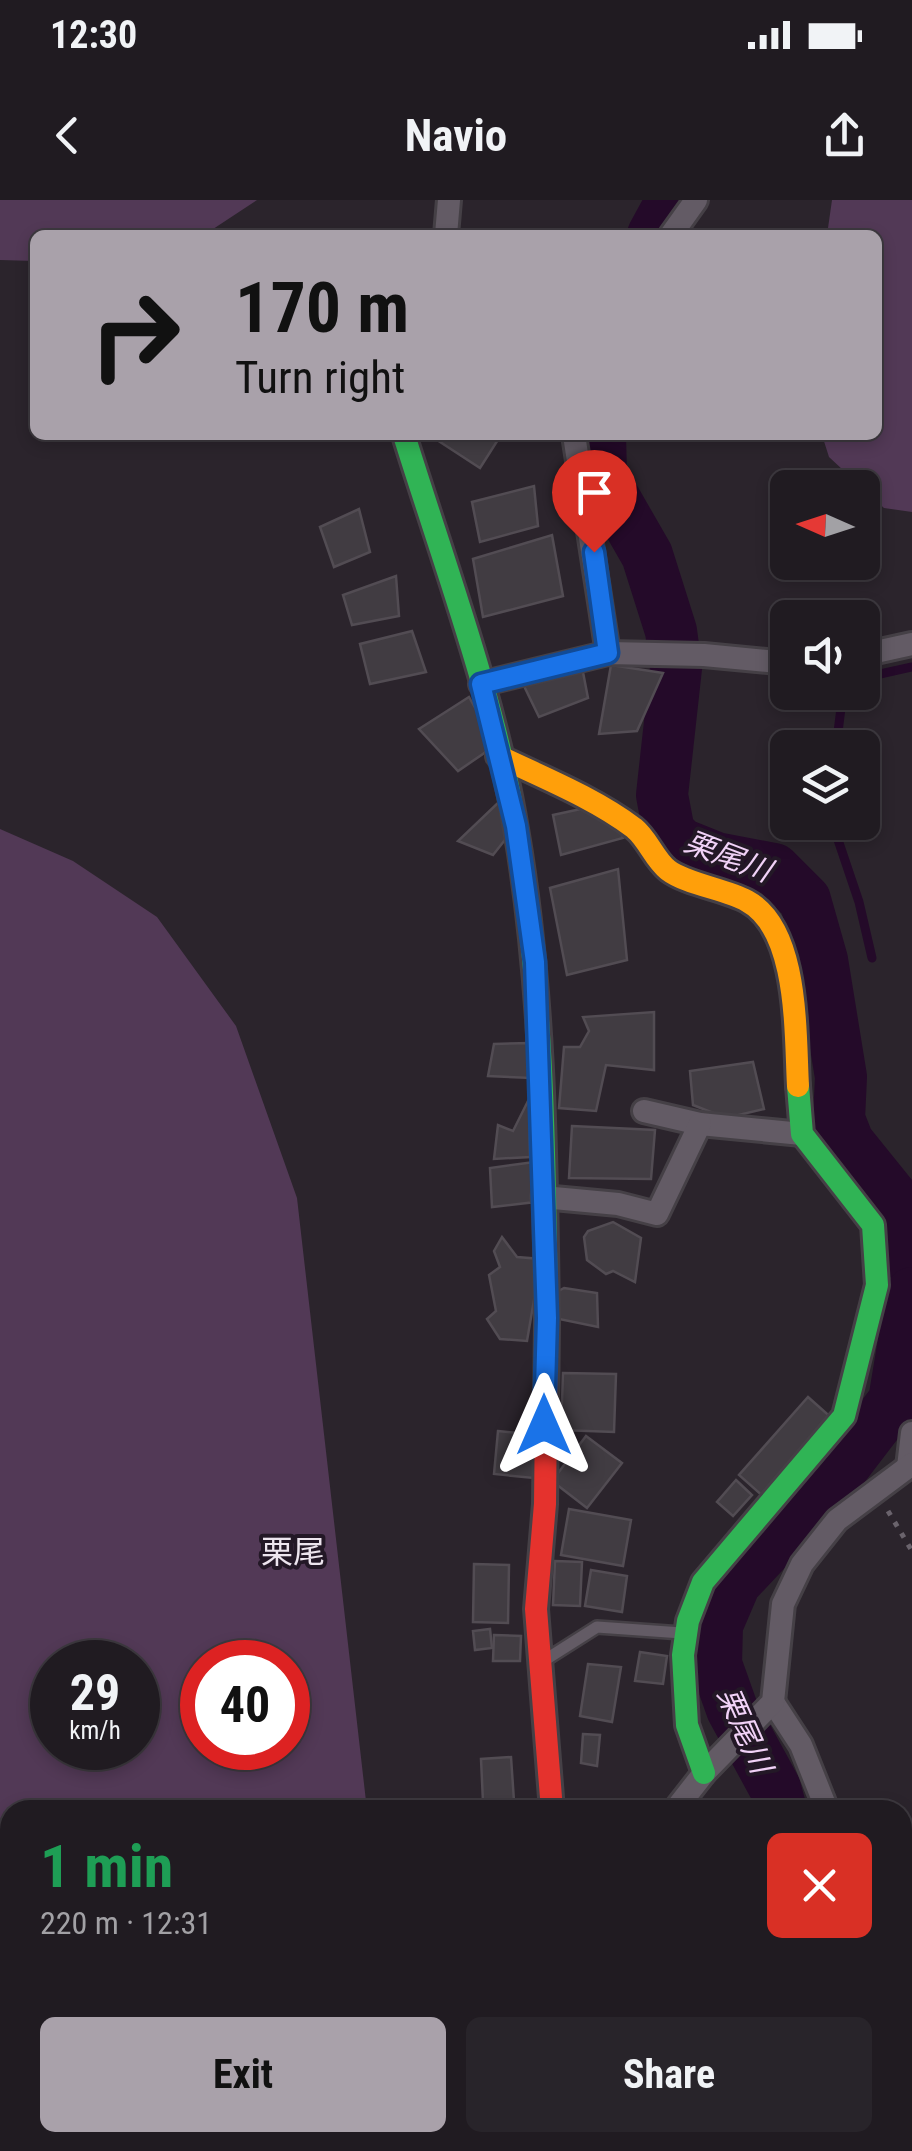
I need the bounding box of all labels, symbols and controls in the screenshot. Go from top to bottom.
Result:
text: 12:30 [50,13,137,57]
icon: back [40,108,95,163]
icon: share [817,108,872,163]
text: Navio [405,109,507,162]
text: 170 m [235,267,409,349]
icon: right [70,270,200,400]
text: Turn right [235,351,405,404]
pin [552,450,637,553]
icon: arrive [567,465,622,520]
north arrow [770,470,880,580]
map controls [770,470,880,840]
button: sound [770,600,880,710]
button: layers [770,730,880,840]
water label: 栗尾川 [680,824,779,890]
position arrow [492,1373,596,1477]
district label: 栗尾 [261,1533,325,1571]
speed limit sign: 40 [180,1640,310,1770]
text: 29 [70,1664,120,1722]
water label: 栗尾川 [711,1682,781,1781]
text: km/h [69,1716,121,1745]
text: 1 min [40,1831,173,1902]
button: close [767,1833,872,1938]
text: 220 m · 12:31 [40,1904,212,1942]
button: Exit [40,2017,446,2132]
button: Share [466,2017,872,2132]

